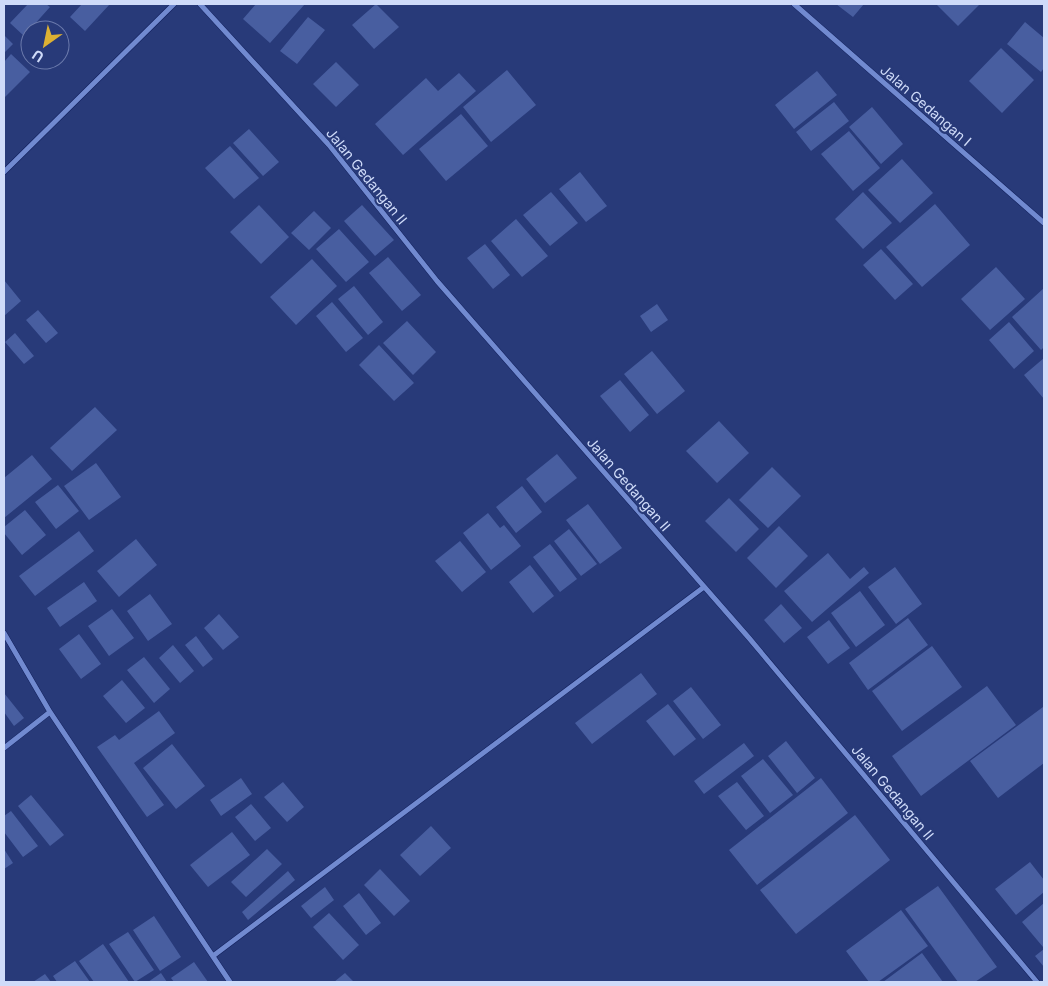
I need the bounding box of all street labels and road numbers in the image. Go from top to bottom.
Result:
street label: Jalan Gedangan I [877,61,975,149]
street label: Jalan Gedangan II [323,124,411,228]
street label: Jalan Gedangan II [584,434,674,534]
street label: Jalan Gedangan II [848,741,938,843]

